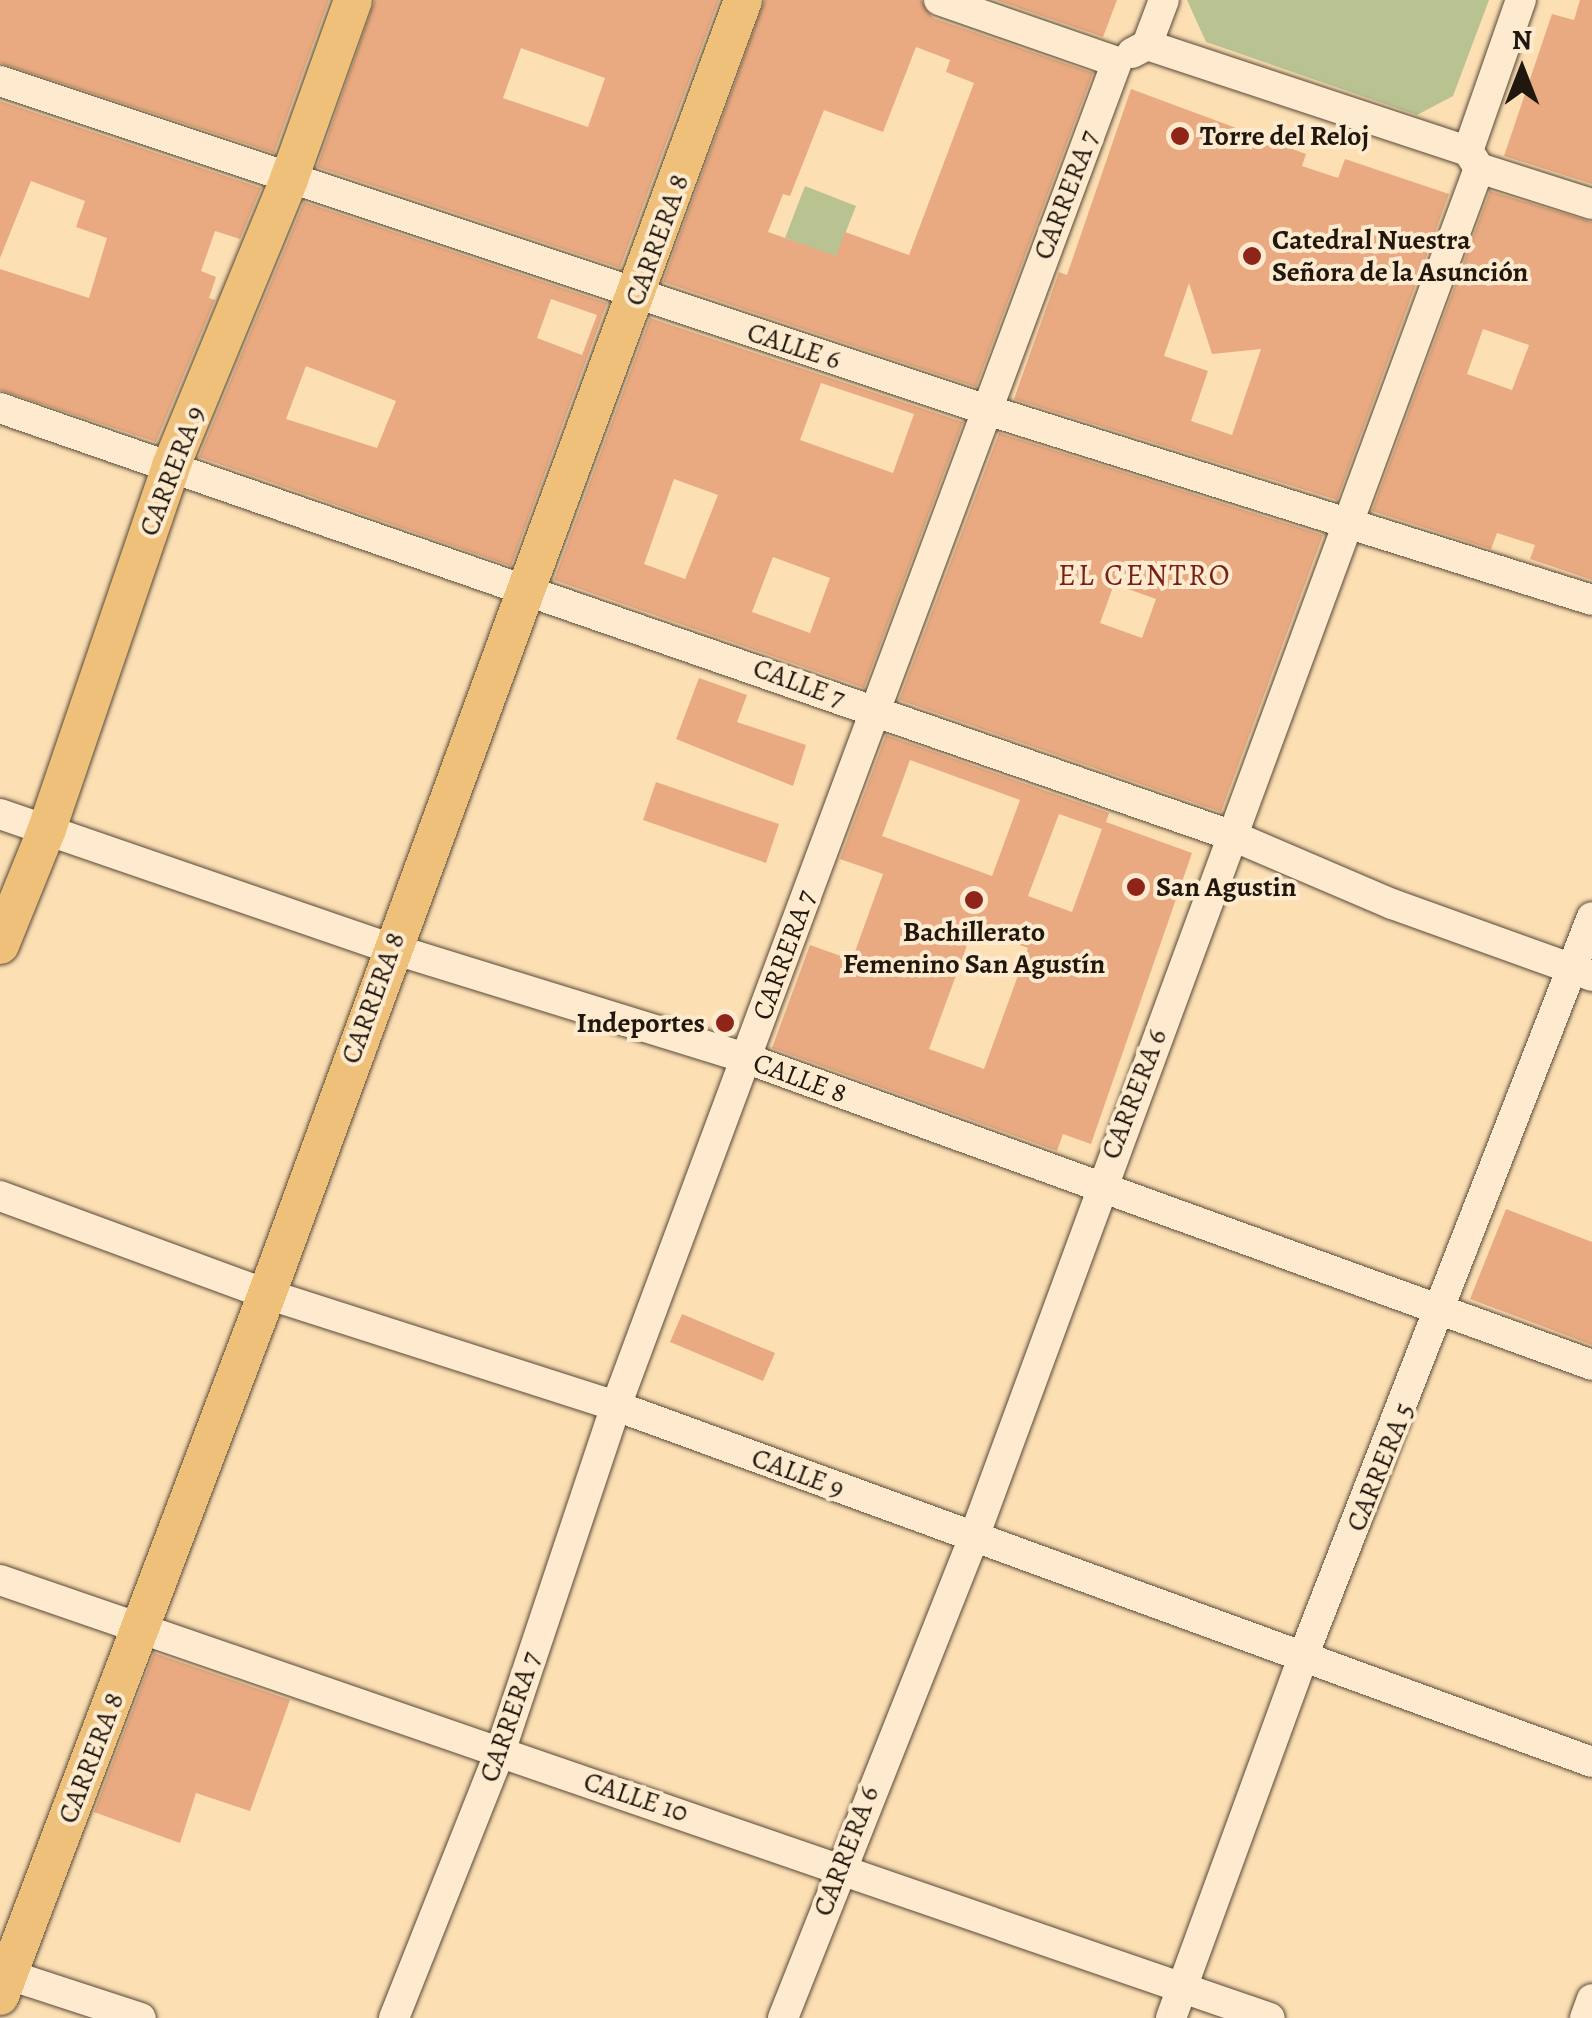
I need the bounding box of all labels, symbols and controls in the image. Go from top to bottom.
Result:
north arrow [1472,20,1572,120]
text: N [1512,21,1532,59]
place label: Torre del Reloj [1200,119,1369,153]
marker: Torre del Reloj [1169,125,1191,147]
street label: CARRERA 7 [1026,126,1106,264]
street label: CARRERA 8 [618,170,696,310]
place label: Catedral Nuestra Señora de la Asunción [1272,223,1528,289]
marker: Catedral Nuestra Señora de la Asunción [1241,245,1263,267]
street label: CALLE 6 [743,315,845,377]
street label: CARRERA 9 [132,401,212,541]
district label: EL CENTRO [1058,557,1232,593]
street label: CALLE 7 [749,651,849,715]
place label: San Agustin [1156,870,1296,904]
marker: San Agustin [1125,876,1147,898]
street label: CARRERA 7 [745,886,823,1024]
marker: Bachillerato Femenino San Agustín [963,889,985,911]
place label: Bachillerato Femenino San Agustín [843,915,1105,981]
street label: CARRERA 8 [334,928,412,1068]
place label: Indeportes [577,1006,705,1040]
marker: Indeportes [714,1012,736,1034]
street label: CARRERA 6 [1094,1024,1174,1164]
street label: CALLE 8 [749,1046,851,1110]
street label: CARRERA 5 [1339,1398,1421,1536]
street label: CALLE 9 [747,1441,849,1505]
street label: CARRERA 7 [472,1648,548,1786]
street label: CARRERA 8 [51,1688,131,1828]
street label: CALLE 10 [580,1764,692,1830]
street label: CARRERA 6 [806,1781,886,1921]

